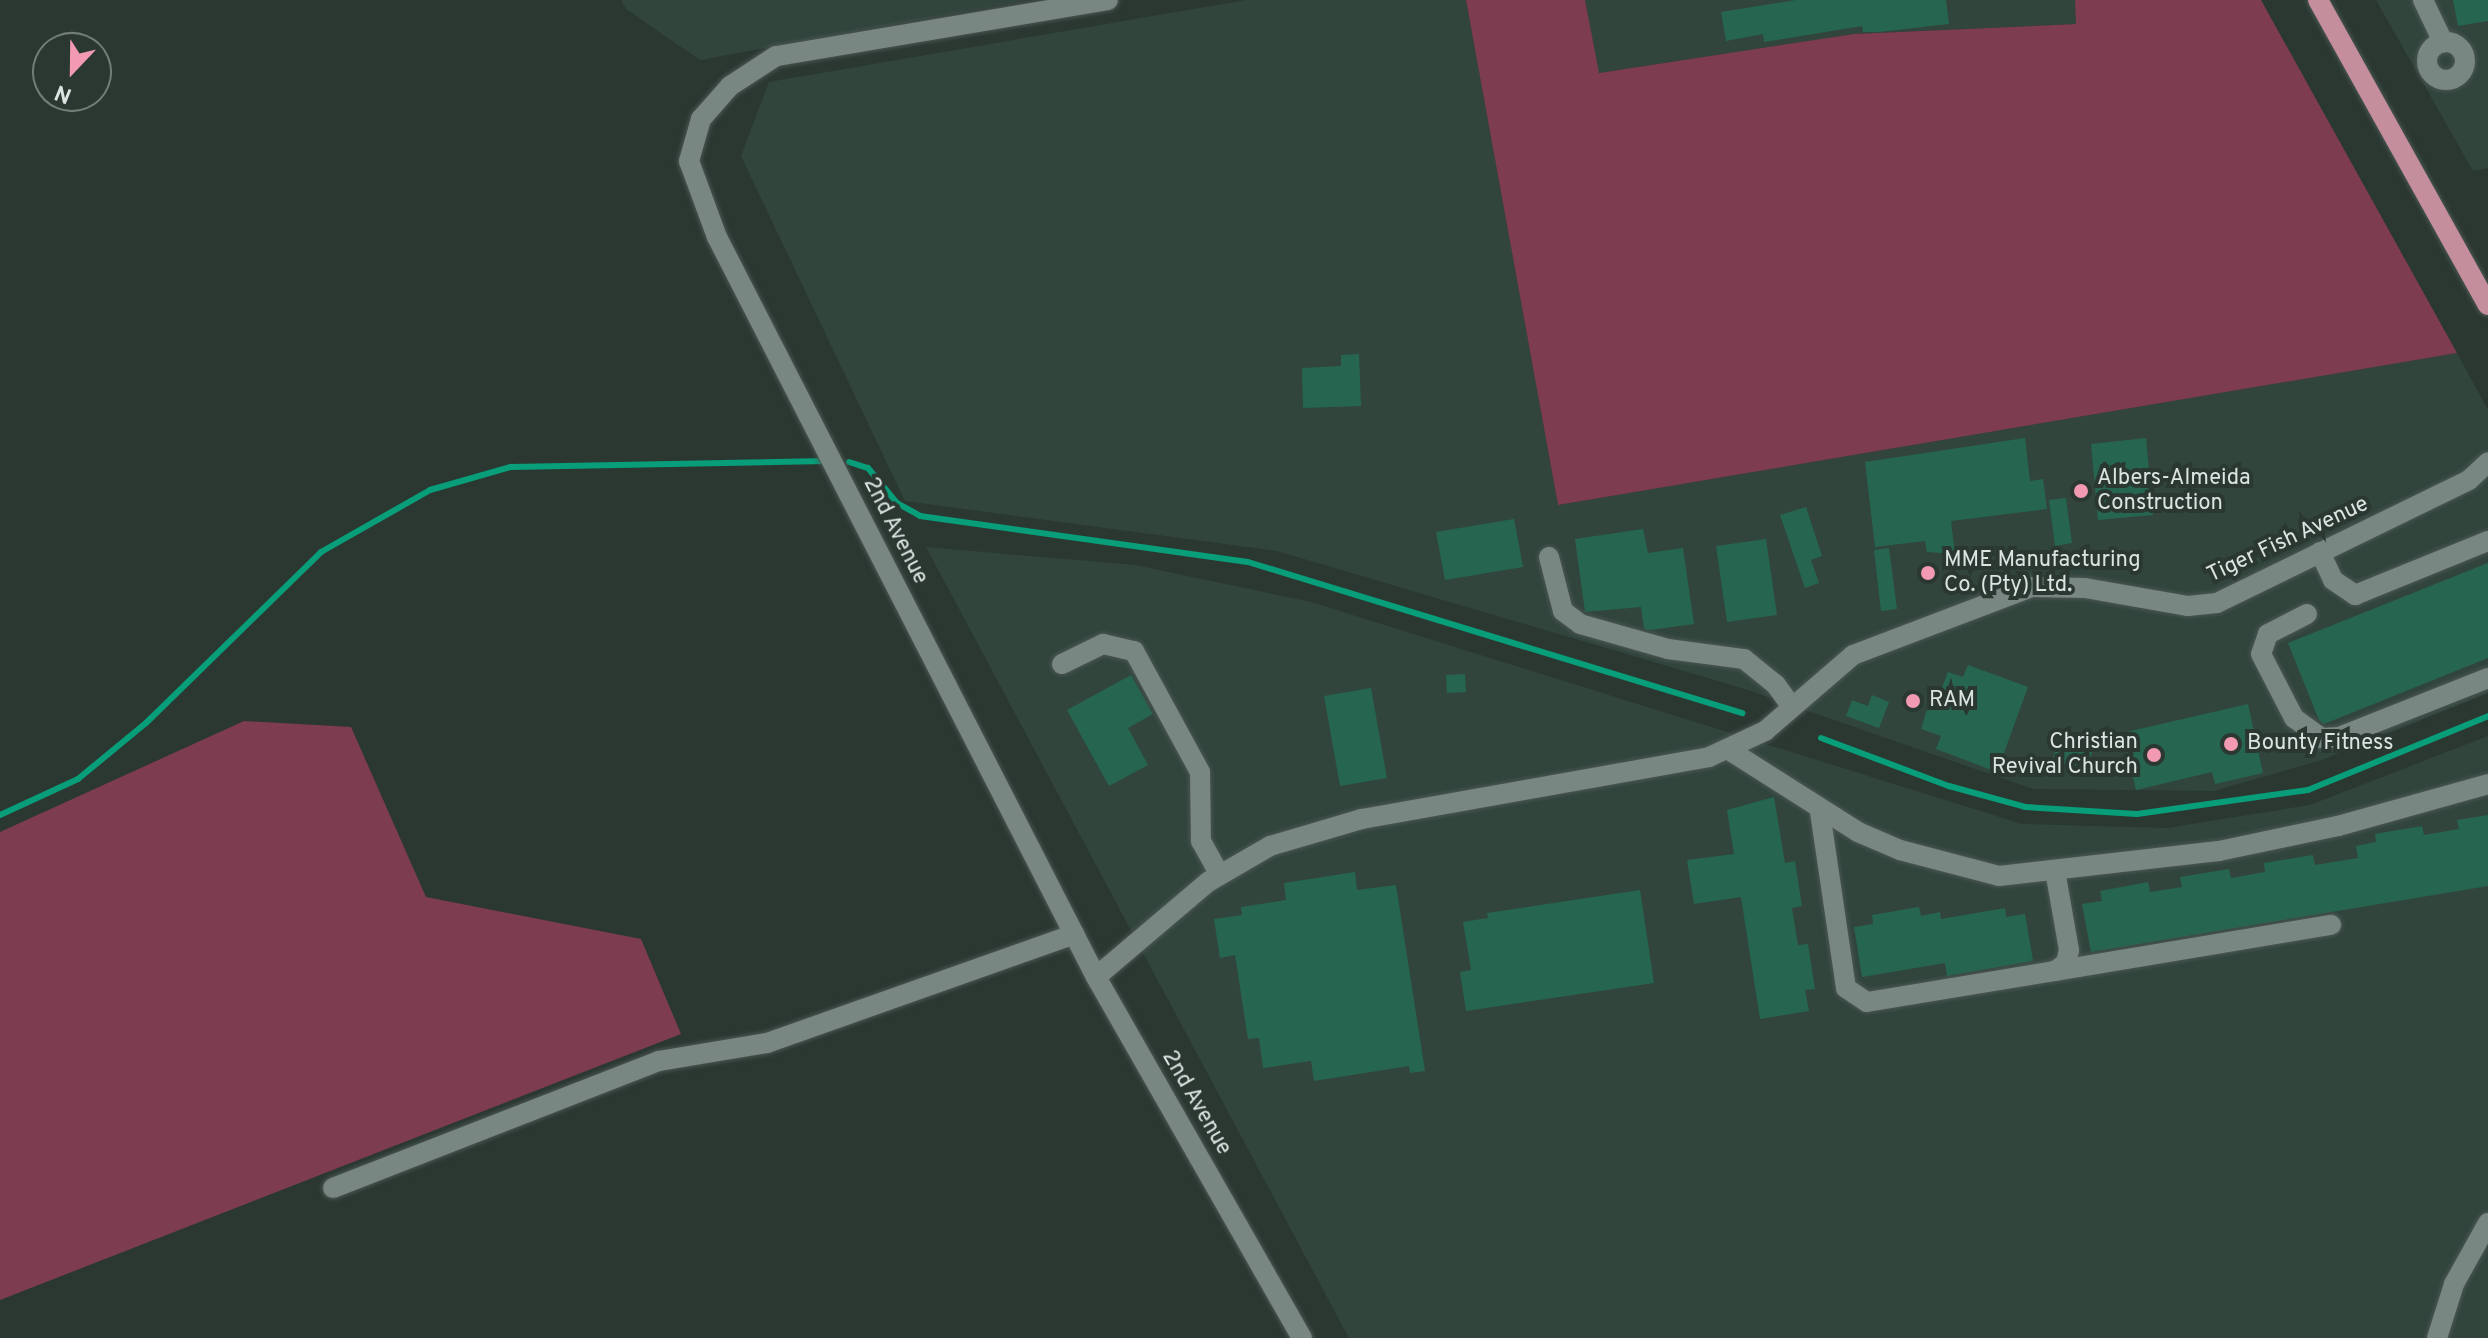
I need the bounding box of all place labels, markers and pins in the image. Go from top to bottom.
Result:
place label: Albers-Almeida Construction [2097,465,2251,516]
marker: Albers-Almeida Construction [2072,482,2090,500]
place label: MME Manufacturing Co. (Pty) Ltd. [1944,547,2141,598]
marker: MME Manufacturing Co. (Pty) Ltd. [1919,564,1937,582]
place label: RAM [1929,688,1975,714]
marker: RAM [1904,692,1922,710]
place label: Christian Revival Church [1992,729,2138,780]
place label: Bounty Fitness [2247,731,2394,757]
marker: Bounty Fitness [2222,735,2240,753]
marker: Christian Revival Church [2145,746,2163,764]

